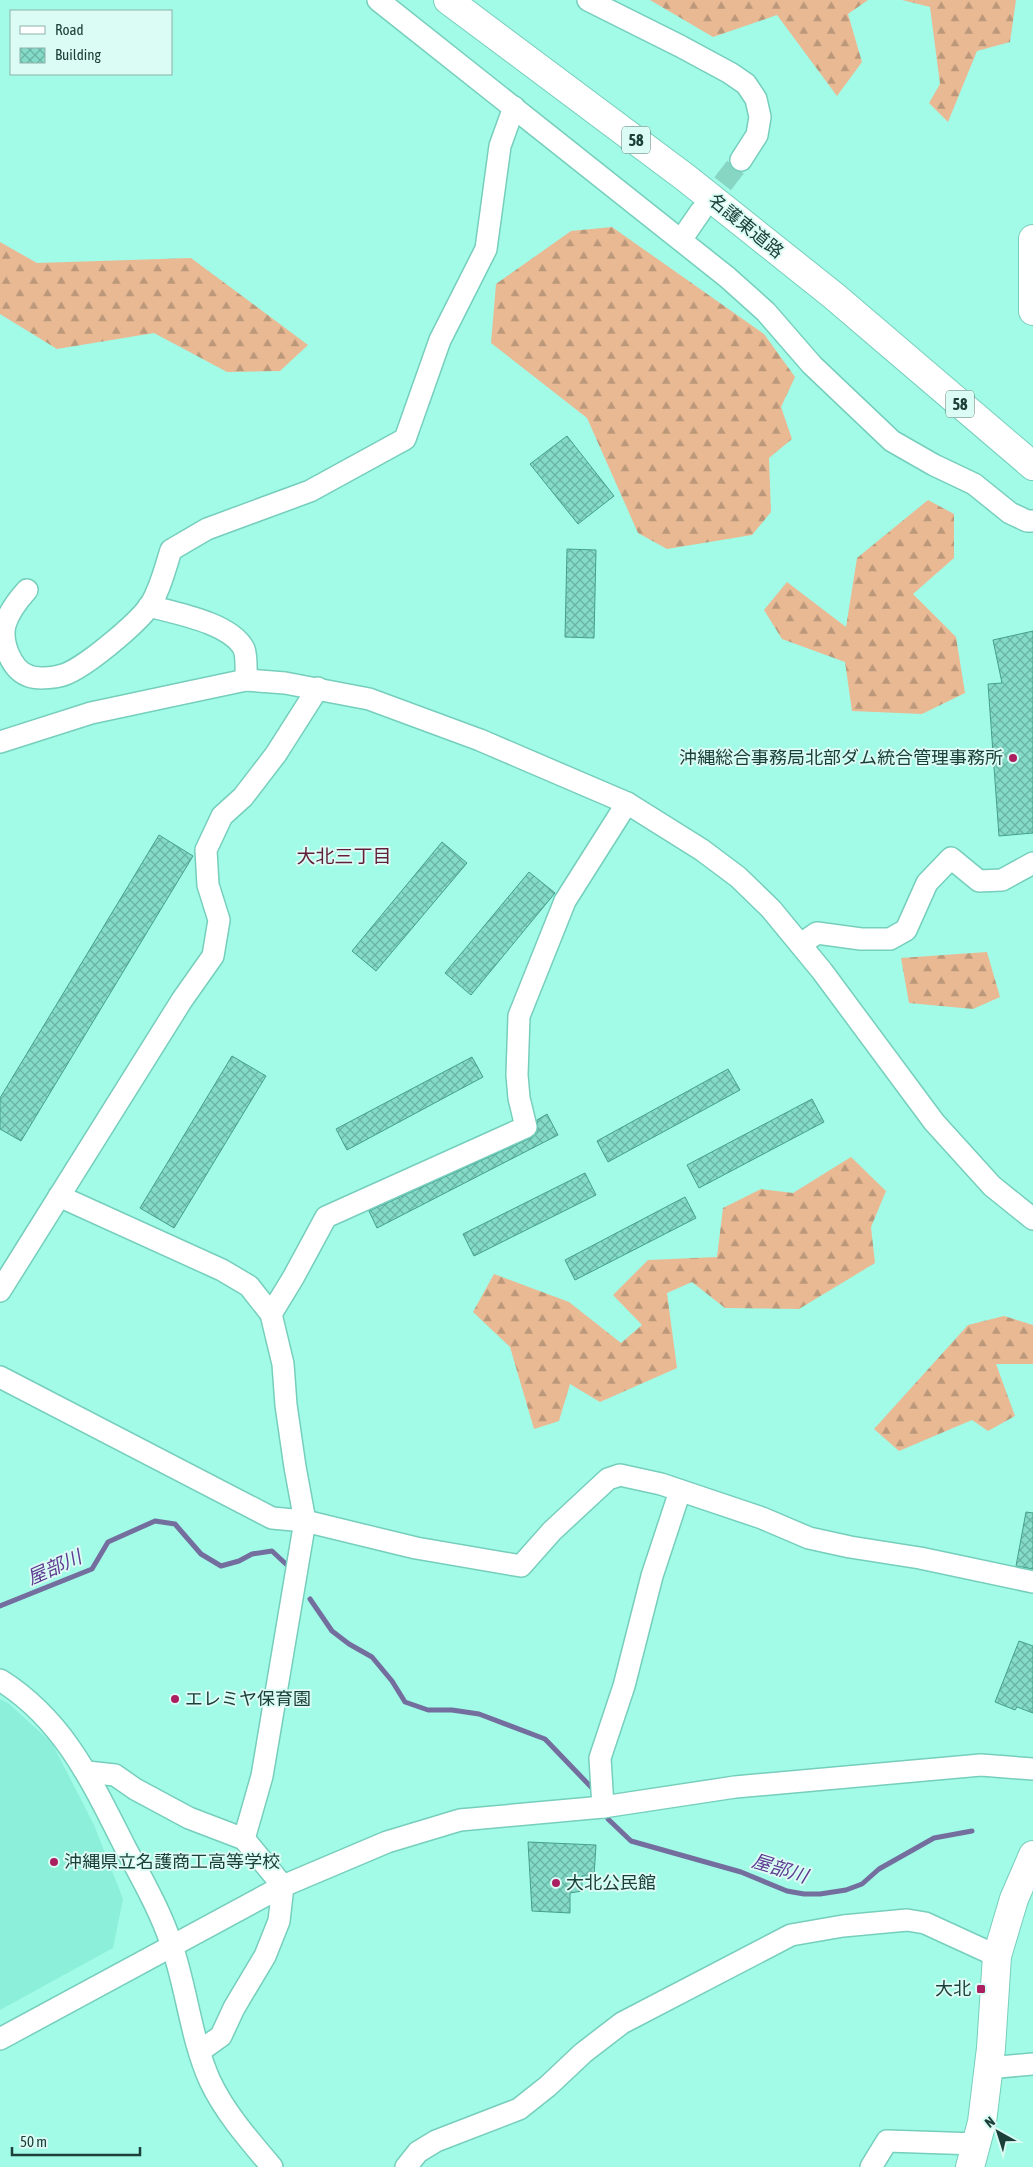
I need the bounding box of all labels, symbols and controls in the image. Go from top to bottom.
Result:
legend [10,10,172,75]
text: Road [55,21,84,38]
text: Building [55,46,101,63]
road number: 58 [622,126,650,154]
street label: 名護東道路 [705,189,788,262]
road number: 58 [946,390,974,418]
place label: 沖縄総合事務局北部ダム統合管理事務所 [679,747,1003,768]
marker: 沖縄総合事務局北部ダム統合管理事務所 [1007,752,1019,764]
district label: 大北三丁目 [296,845,392,867]
water label: 屋部川 [23,1545,86,1589]
place label: エレミヤ保育園 [185,1688,311,1709]
marker: エレミヤ保育園 [169,1693,181,1705]
water label: 屋部川 [750,1849,812,1887]
place label: 沖縄県立名護商工高等学校 [64,1851,280,1872]
marker: 沖縄県立名護商工高等学校 [48,1856,60,1868]
place label: 大北公民館 [566,1872,656,1893]
marker: 大北公民館 [550,1877,562,1889]
place label: 大北 [935,1978,971,1999]
marker: 大北 [975,1983,987,1995]
north arrow [973,2107,1023,2157]
text: N [982,2113,998,2131]
scale bar [12,2124,140,2156]
text: 50 m [20,2133,47,2150]

